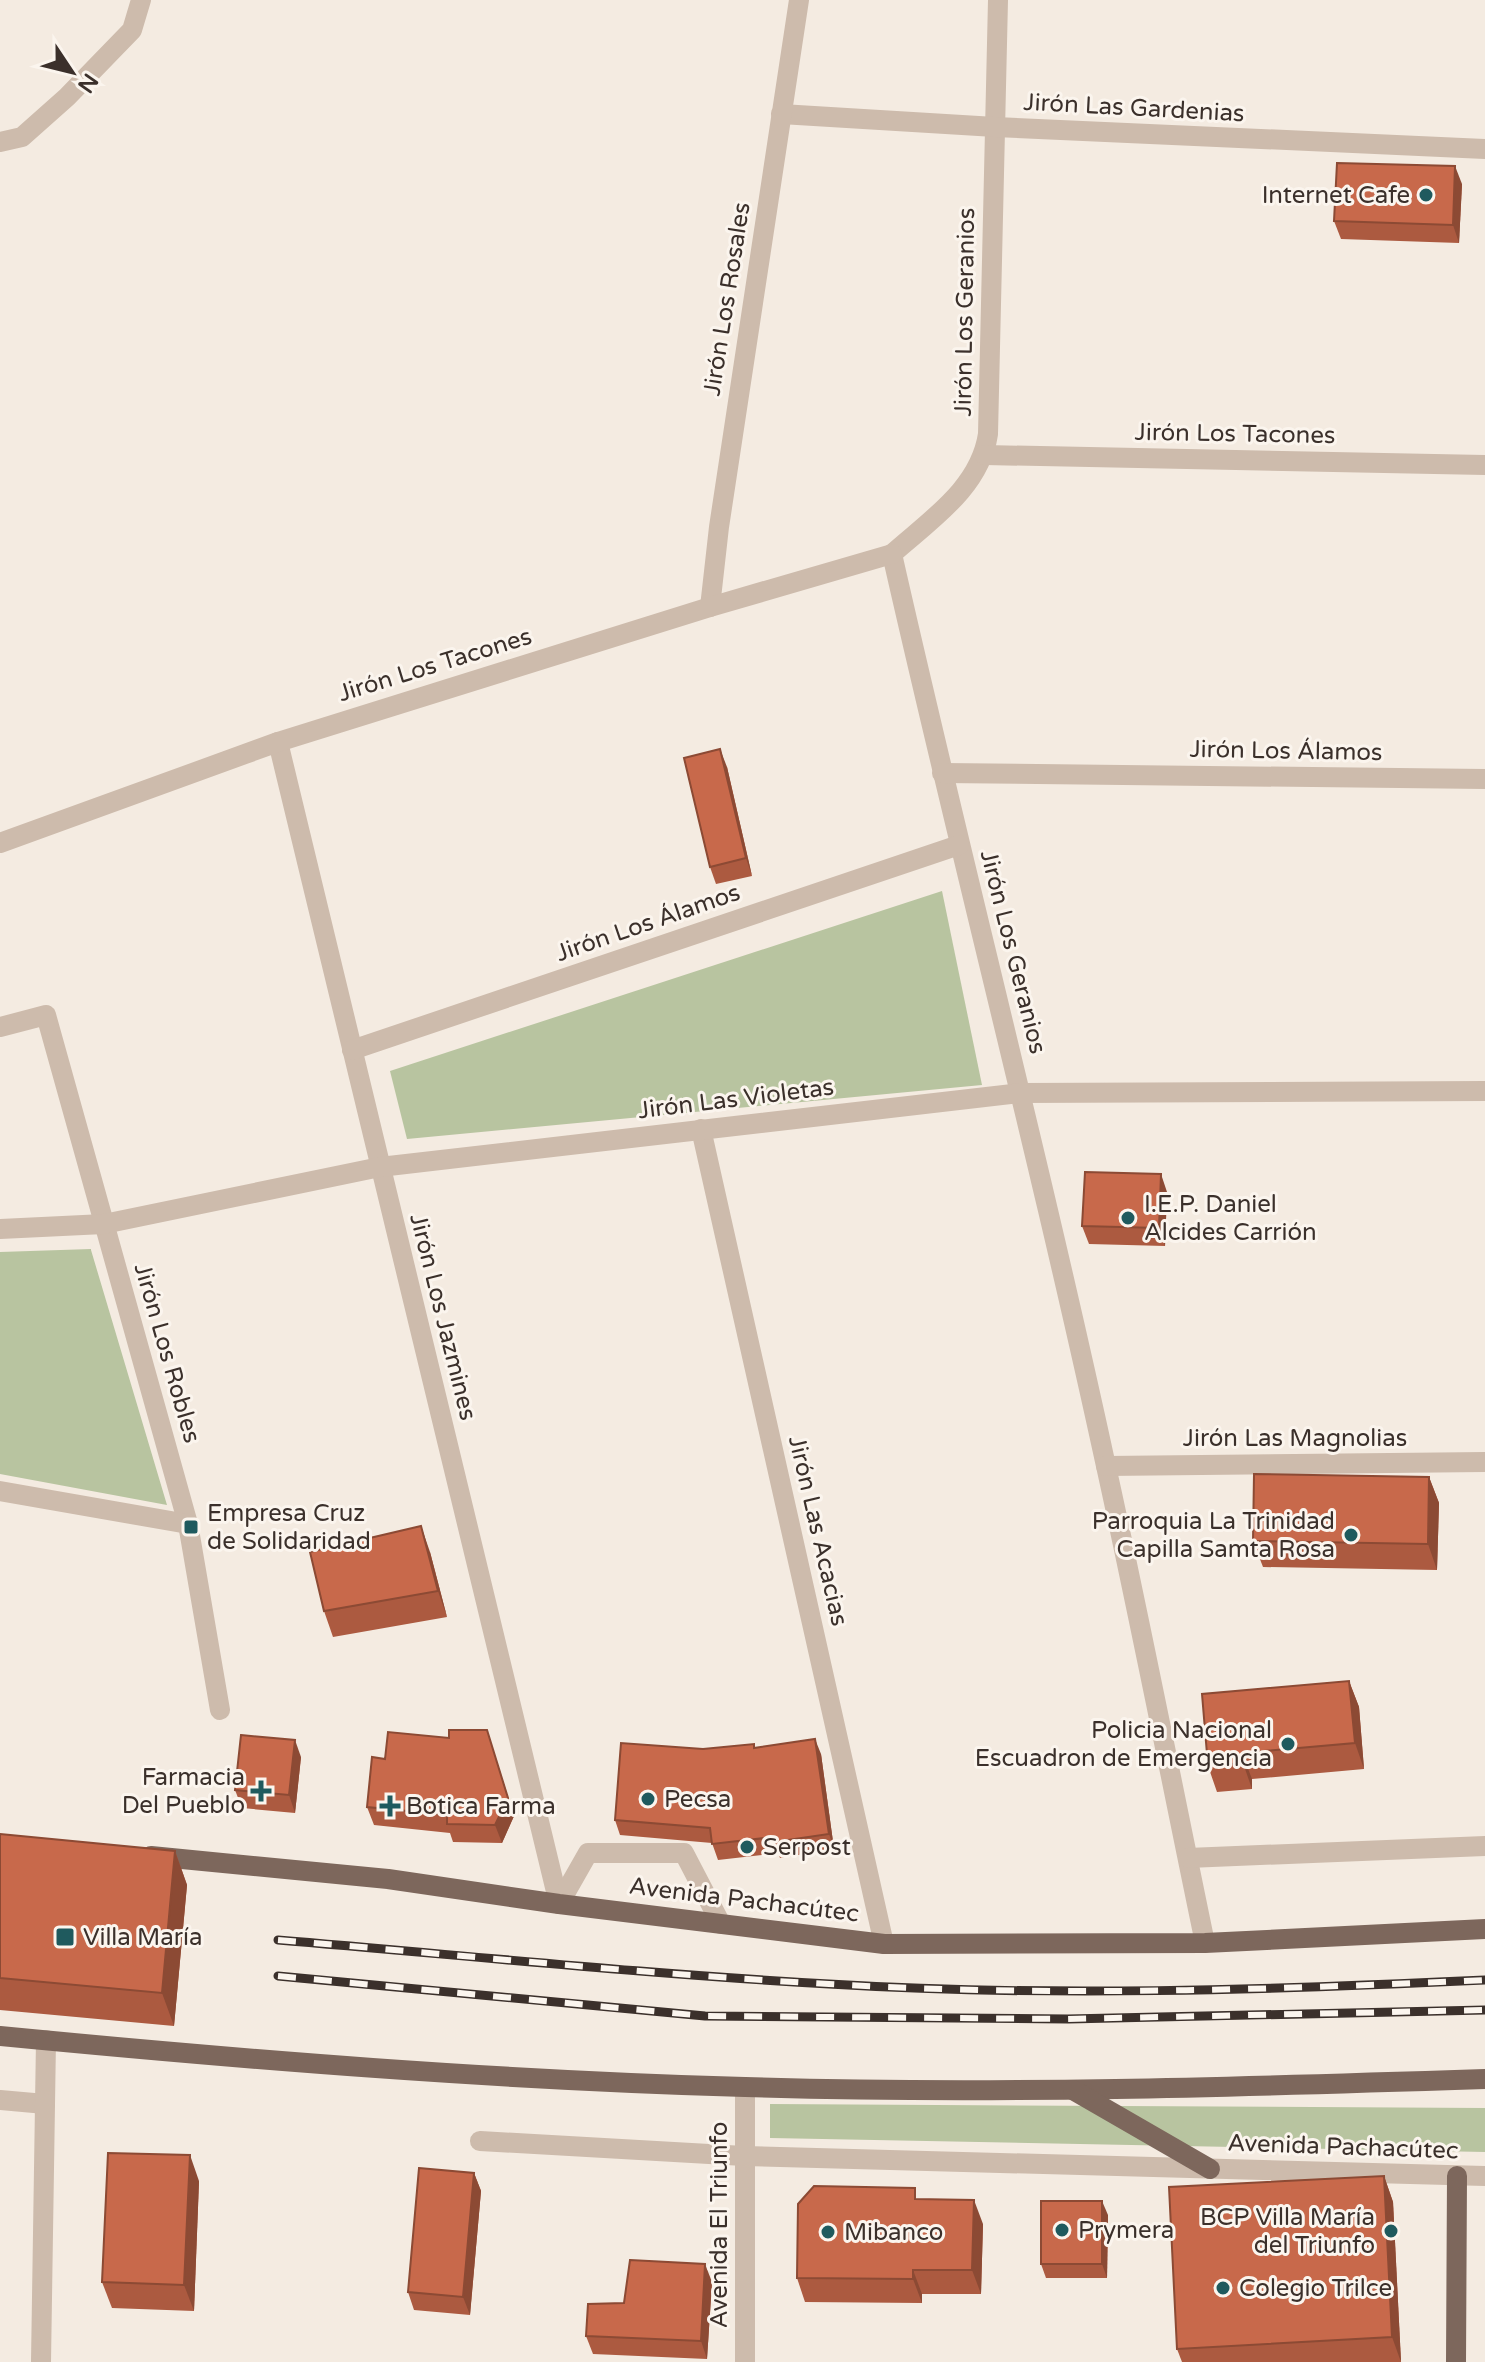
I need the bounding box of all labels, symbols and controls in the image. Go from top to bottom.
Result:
north arrow [32,32,112,112]
text: N [72,68,103,98]
street label: Jirón Las Gardenias [1023,88,1245,128]
place label: Internet Cafe [1262,181,1410,210]
marker: Internet Cafe [1417,186,1435,204]
street label: Jirón Los Rosales [697,200,757,398]
street label: Jirón Los Geranios [949,207,981,417]
street label: Jirón Los Tacones [1134,418,1336,450]
street label: Jirón Los Tacones [335,622,535,708]
street label: Jirón Los Álamos [1189,734,1383,767]
street label: Jirón Los Geranios [974,847,1052,1057]
street label: Jirón Los Álamos [552,877,744,968]
street label: Jirón Las Violetas [636,1073,836,1125]
place label: I.E.P. Daniel Alcides Carrión [1144,1190,1317,1247]
marker: I.E.P. Daniel Alcides Carrión [1119,1209,1137,1227]
street label: Jirón Los Jazmines [403,1211,483,1423]
street label: Jirón Los Robles [127,1260,207,1446]
street label: Jirón Las Magnolias [1183,1424,1407,1453]
street label: Jirón Las Acacias [782,1433,854,1629]
place label: Empresa Cruz de Solidaridad [207,1499,371,1556]
place label: Parroquia La Trinidad Capilla Samta Rosa [1092,1507,1335,1564]
marker: Empresa Cruz de Solidaridad [182,1518,200,1536]
marker: Parroquia La Trinidad Capilla Samta Rosa [1342,1526,1360,1544]
place label: Policia Nacional Escuadron de Emergencia [975,1716,1272,1773]
marker: Policia Nacional Escuadron de Emergencia [1279,1735,1297,1753]
place label: Farmacia Del Pueblo [122,1763,245,1820]
marker: Farmacia Del Pueblo [252,1782,270,1800]
place label: Pecsa [664,1785,731,1814]
marker: Pecsa [639,1790,657,1808]
place label: Botica Farma [406,1792,556,1821]
marker: Botica Farma [381,1797,399,1815]
place label: Serpost [763,1833,851,1862]
marker: Serpost [738,1838,756,1856]
street label: Avenida Pachacútec [627,1872,861,1928]
place label: Villa María [83,1923,202,1952]
marker: Villa María [54,1926,76,1948]
street label: Avenida El Triunfo [705,2122,734,2328]
street label: Avenida Pachacútec [1227,2128,1459,2166]
place label: BCP Villa María del Triunfo [1200,2203,1375,2260]
place label: Prymera [1078,2216,1174,2245]
place label: Mibanco [844,2218,943,2247]
marker: Prymera [1053,2221,1071,2239]
marker: BCP Villa María del Triunfo [1382,2222,1400,2240]
marker: Mibanco [819,2223,837,2241]
place label: Colegio Trilce [1239,2274,1392,2303]
marker: Colegio Trilce [1214,2279,1232,2297]

